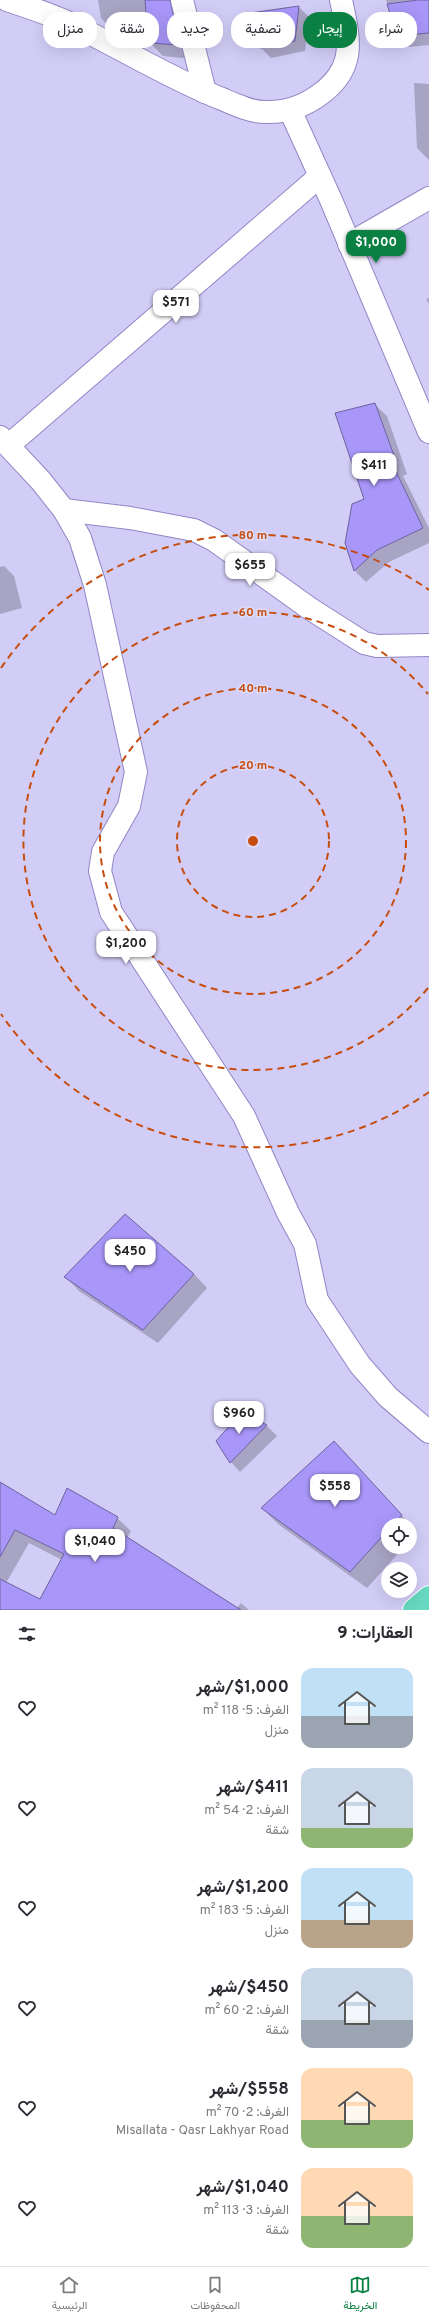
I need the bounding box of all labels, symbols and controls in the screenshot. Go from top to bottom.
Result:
chip: منزل [43,12,97,48]
chip: شقة [105,12,159,48]
chip: جديد [167,12,223,48]
chip: تصفية [231,12,295,48]
chip: إيجار [303,12,357,48]
chip: شراء [365,12,417,48]
pin: $1,000 [343,230,409,264]
text: $1,000 [355,235,397,251]
pin: $571 [152,290,200,324]
text: $571 [162,295,190,311]
pin: $411 [350,453,398,487]
text: $411 [361,458,387,474]
text: 80 m [239,528,267,544]
pin: $655 [226,553,274,587]
text: $655 [234,558,266,574]
text: 60 m [239,605,267,621]
text: 40 m [238,681,268,697]
text: 20 m [239,758,267,774]
centre of rings [246,834,260,848]
pin: $1,200 [93,931,159,965]
text: $1,200 [105,936,147,952]
pin: $450 [106,1239,154,1273]
text: $450 [114,1244,146,1260]
pin: $960 [215,1401,263,1435]
text: $960 [223,1406,255,1422]
pin: $558 [311,1474,359,1508]
text: $558 [319,1479,351,1495]
map controls [381,1518,417,1598]
button: locate [381,1518,417,1554]
pin: $1,040 [62,1529,128,1563]
text: $1,040 [74,1534,116,1550]
button: layers [381,1562,417,1598]
icon: filters [16,1623,38,1645]
text: العقارات: 9 [337,1623,413,1645]
text: $1,000/شهر [196,1677,289,1699]
icon: home [333,1684,381,1732]
icon: heart [16,1697,38,1719]
text: الغرف: 5 · 118 m² [203,1703,289,1719]
text: منزل [265,1723,289,1739]
text: $411/شهر [217,1777,289,1799]
icon: home [333,1784,381,1832]
icon: heart [16,1797,38,1819]
text: الغرف: 2 · 54 m² [204,1803,289,1819]
text: شقة [266,1823,289,1839]
text: $1,200/شهر [197,1877,289,1899]
icon: home [333,1884,381,1932]
icon: heart [16,1897,38,1919]
text: الغرف: 5 · 183 m² [200,1903,289,1919]
text: منزل [265,1923,289,1939]
text: $450/شهر [209,1977,289,1999]
icon: home [333,1984,381,2032]
icon: heart [16,1997,38,2019]
text: الغرف: 2 · 60 m² [204,2003,289,2019]
text: شقة [266,2023,289,2039]
text: $558/شهر [210,2079,289,2101]
icon: home [333,2084,381,2132]
icon: heart [16,2097,38,2119]
text: الغرف: 2 · 70 m² [206,2105,289,2121]
text: Misallata - Qasr Lakhyar Road [116,2123,289,2139]
text: $1,040/شهر [197,2177,289,2199]
icon: home [333,2184,381,2232]
icon: heart [16,2197,38,2219]
text: الغرف: 3 · 113 m² [203,2203,289,2219]
text: شقة [266,2223,289,2239]
tab: الرئيسية [52,2274,87,2315]
tab: المحفوظات [190,2274,240,2315]
tab: الخريطة [343,2274,377,2315]

